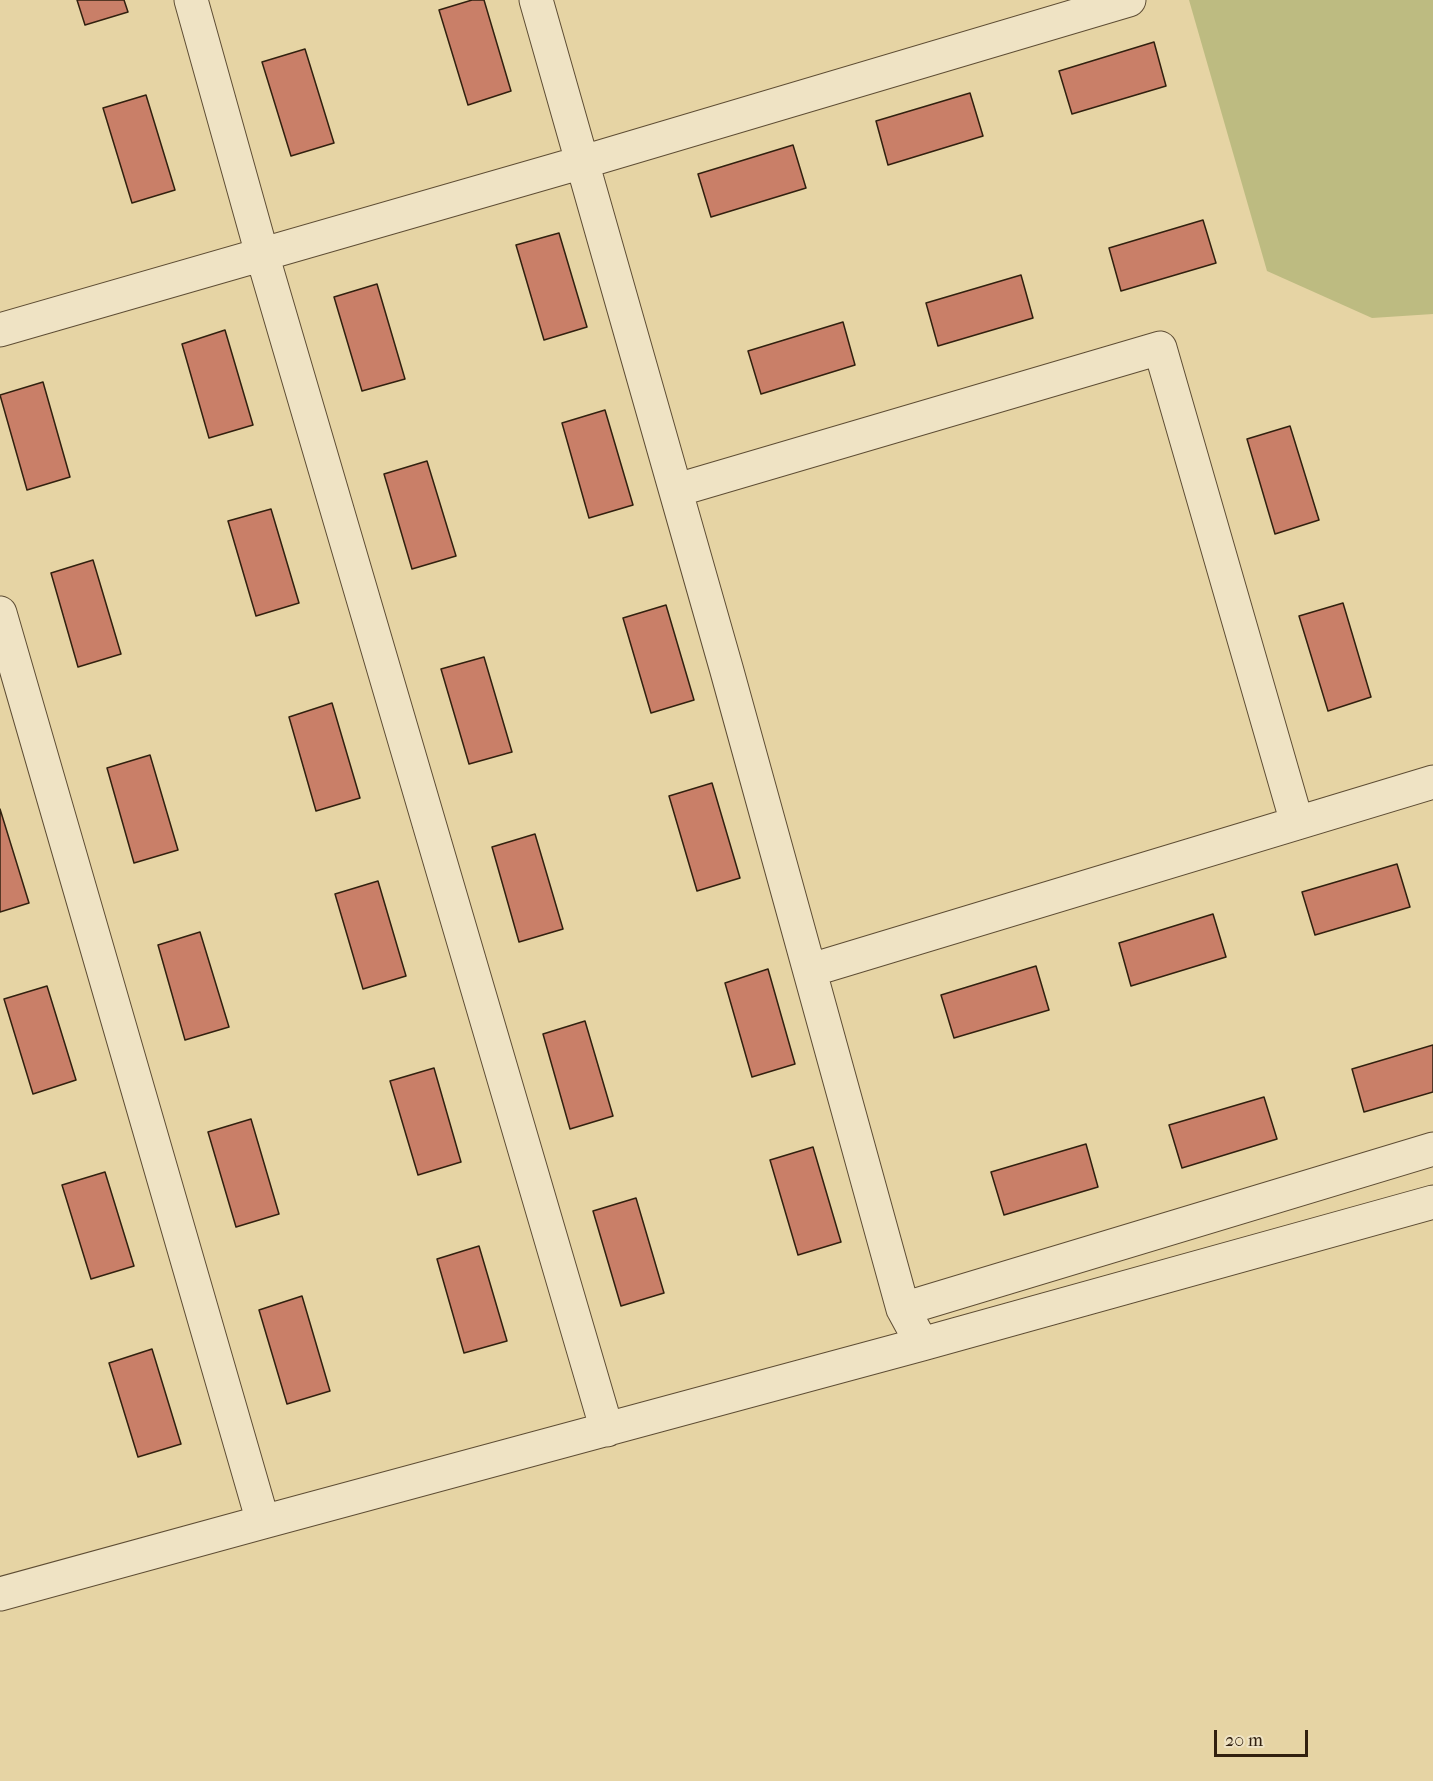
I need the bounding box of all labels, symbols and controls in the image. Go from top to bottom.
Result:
scale bar [1217,1718,1312,1756]
text: 20 m [1225,1730,1263,1751]

